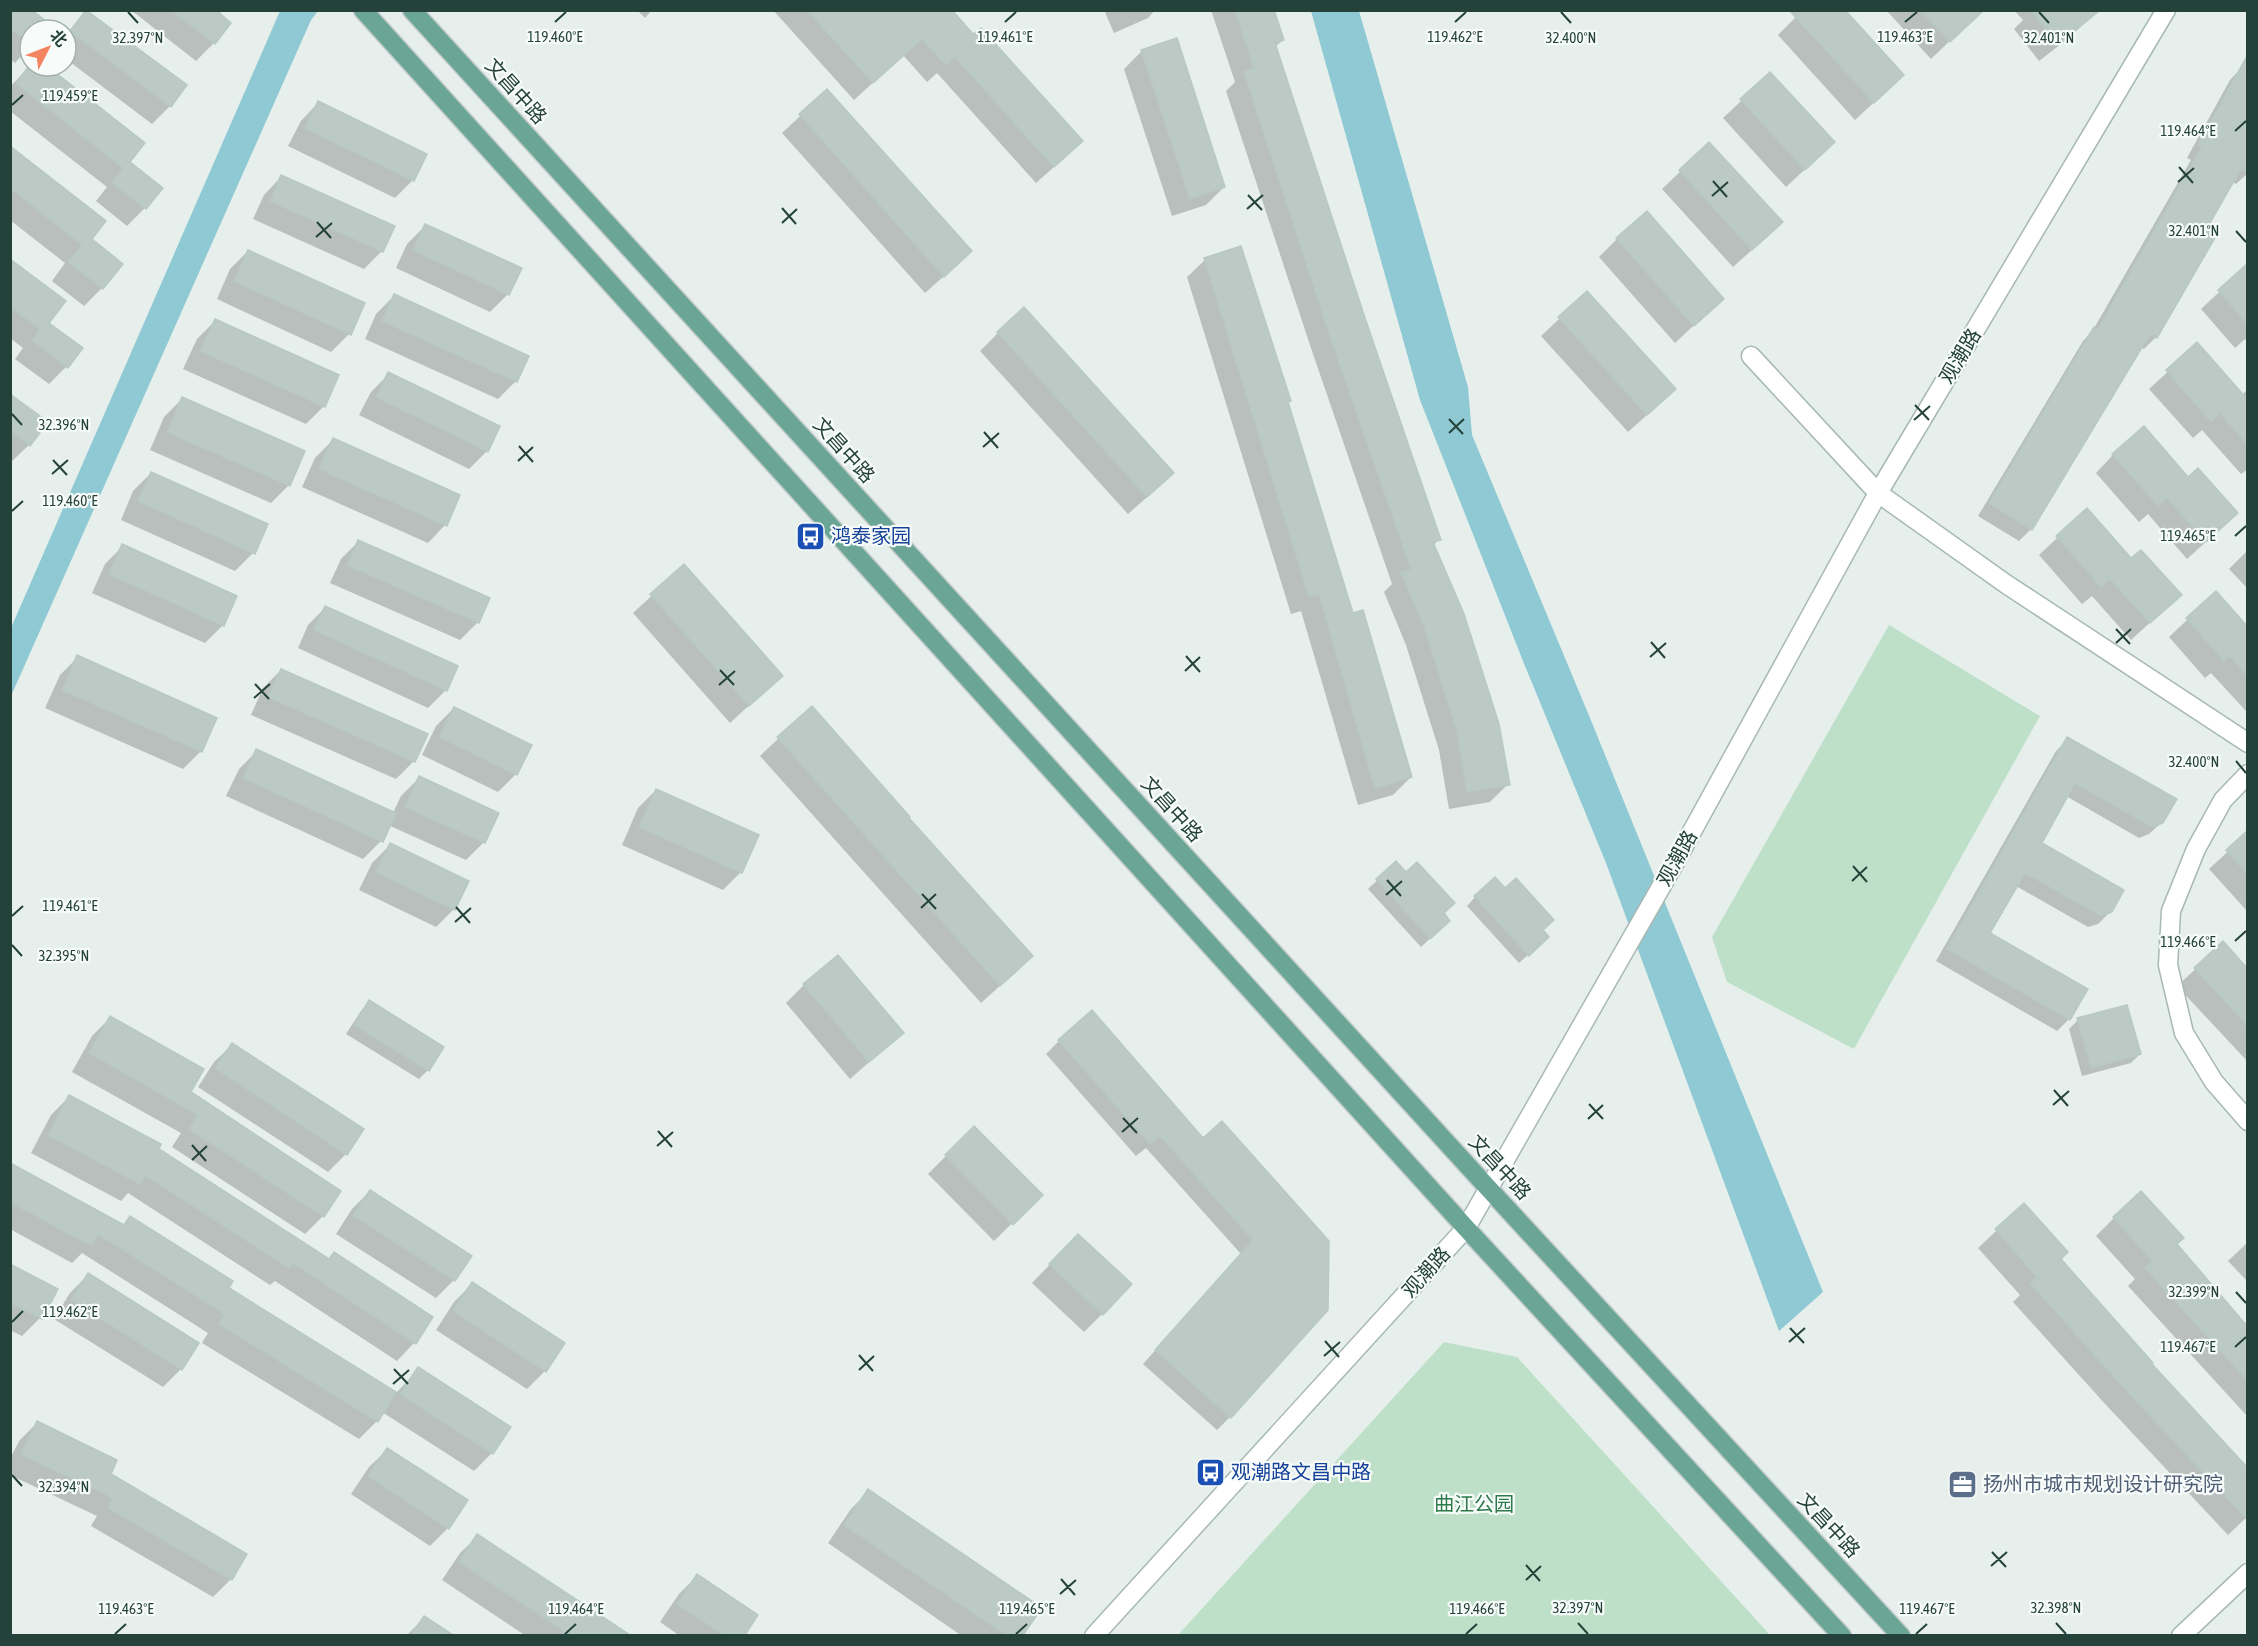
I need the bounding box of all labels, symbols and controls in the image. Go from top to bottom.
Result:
north arrow [18,18,78,78]
text: 北 [47,26,71,50]
text: 119.460°E [527,28,583,45]
text: 119.461°E [977,28,1033,45]
text: 119.462°E [1427,28,1483,45]
text: 119.463°E [1877,28,1933,45]
text: 32.397°N [113,29,163,46]
text: 32.400°N [1546,29,1596,46]
text: 32.401°N [2024,29,2074,46]
street label: 文昌中路 [481,53,552,128]
text: 119.459°E [42,87,98,104]
text: 119.464°E [2160,122,2216,139]
text: 32.401°N [2169,222,2219,239]
street label: 观潮路 [1934,324,1985,387]
street label: 文昌中路 [809,412,880,487]
text: 32.396°N [39,416,89,433]
text: 119.460°E [42,492,98,509]
bus stop icon: 鸿泰家园 [794,520,826,552]
place label: 鸿泰家园 [831,524,911,547]
text: 119.465°E [2160,527,2216,544]
text: 32.400°N [2169,753,2219,770]
street label: 文昌中路 [1137,771,1208,846]
street label: 观潮路 [1652,826,1701,890]
text: 119.461°E [42,897,98,914]
text: 119.466°E [2160,933,2216,950]
text: 32.395°N [39,947,89,964]
street label: 文昌中路 [1465,1130,1536,1204]
street label: 观潮路 [1397,1242,1454,1302]
text: 32.399°N [2169,1283,2219,1300]
text: 119.462°E [42,1303,98,1320]
text: 119.467°E [2160,1338,2216,1355]
bus stop icon: 观潮路文昌中路 [1194,1456,1226,1488]
place label: 观潮路文昌中路 [1231,1460,1371,1483]
office icon: 扬州市城市规划设计研究院 [1946,1468,1978,1500]
place label: 扬州市城市规划设计研究院 [1983,1472,2223,1495]
text: 32.394°N [39,1478,89,1495]
street label: 文昌中路 [1794,1488,1865,1562]
park label: 曲江公园 [1434,1492,1514,1515]
text: 32.397°N [1553,1599,1603,1616]
text: 32.398°N [2031,1599,2081,1616]
text: 119.463°E [98,1600,154,1617]
text: 119.464°E [548,1600,604,1617]
text: 119.465°E [999,1600,1055,1617]
text: 119.466°E [1449,1600,1505,1617]
text: 119.467°E [1899,1600,1955,1617]

